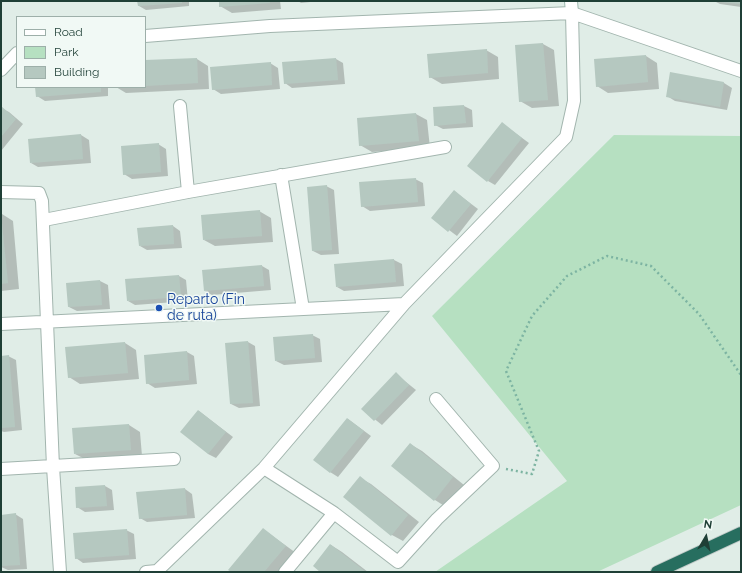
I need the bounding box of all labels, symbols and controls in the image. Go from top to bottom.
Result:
legend [16,16,146,88]
text: Road [54,25,83,39]
text: Park [54,45,79,59]
text: Building [54,65,100,79]
place label: Reparto (Fin de ruta) [167,292,245,324]
marker: Reparto (Fin de ruta) [154,303,164,313]
north arrow [686,517,726,557]
text: N [703,518,713,532]

